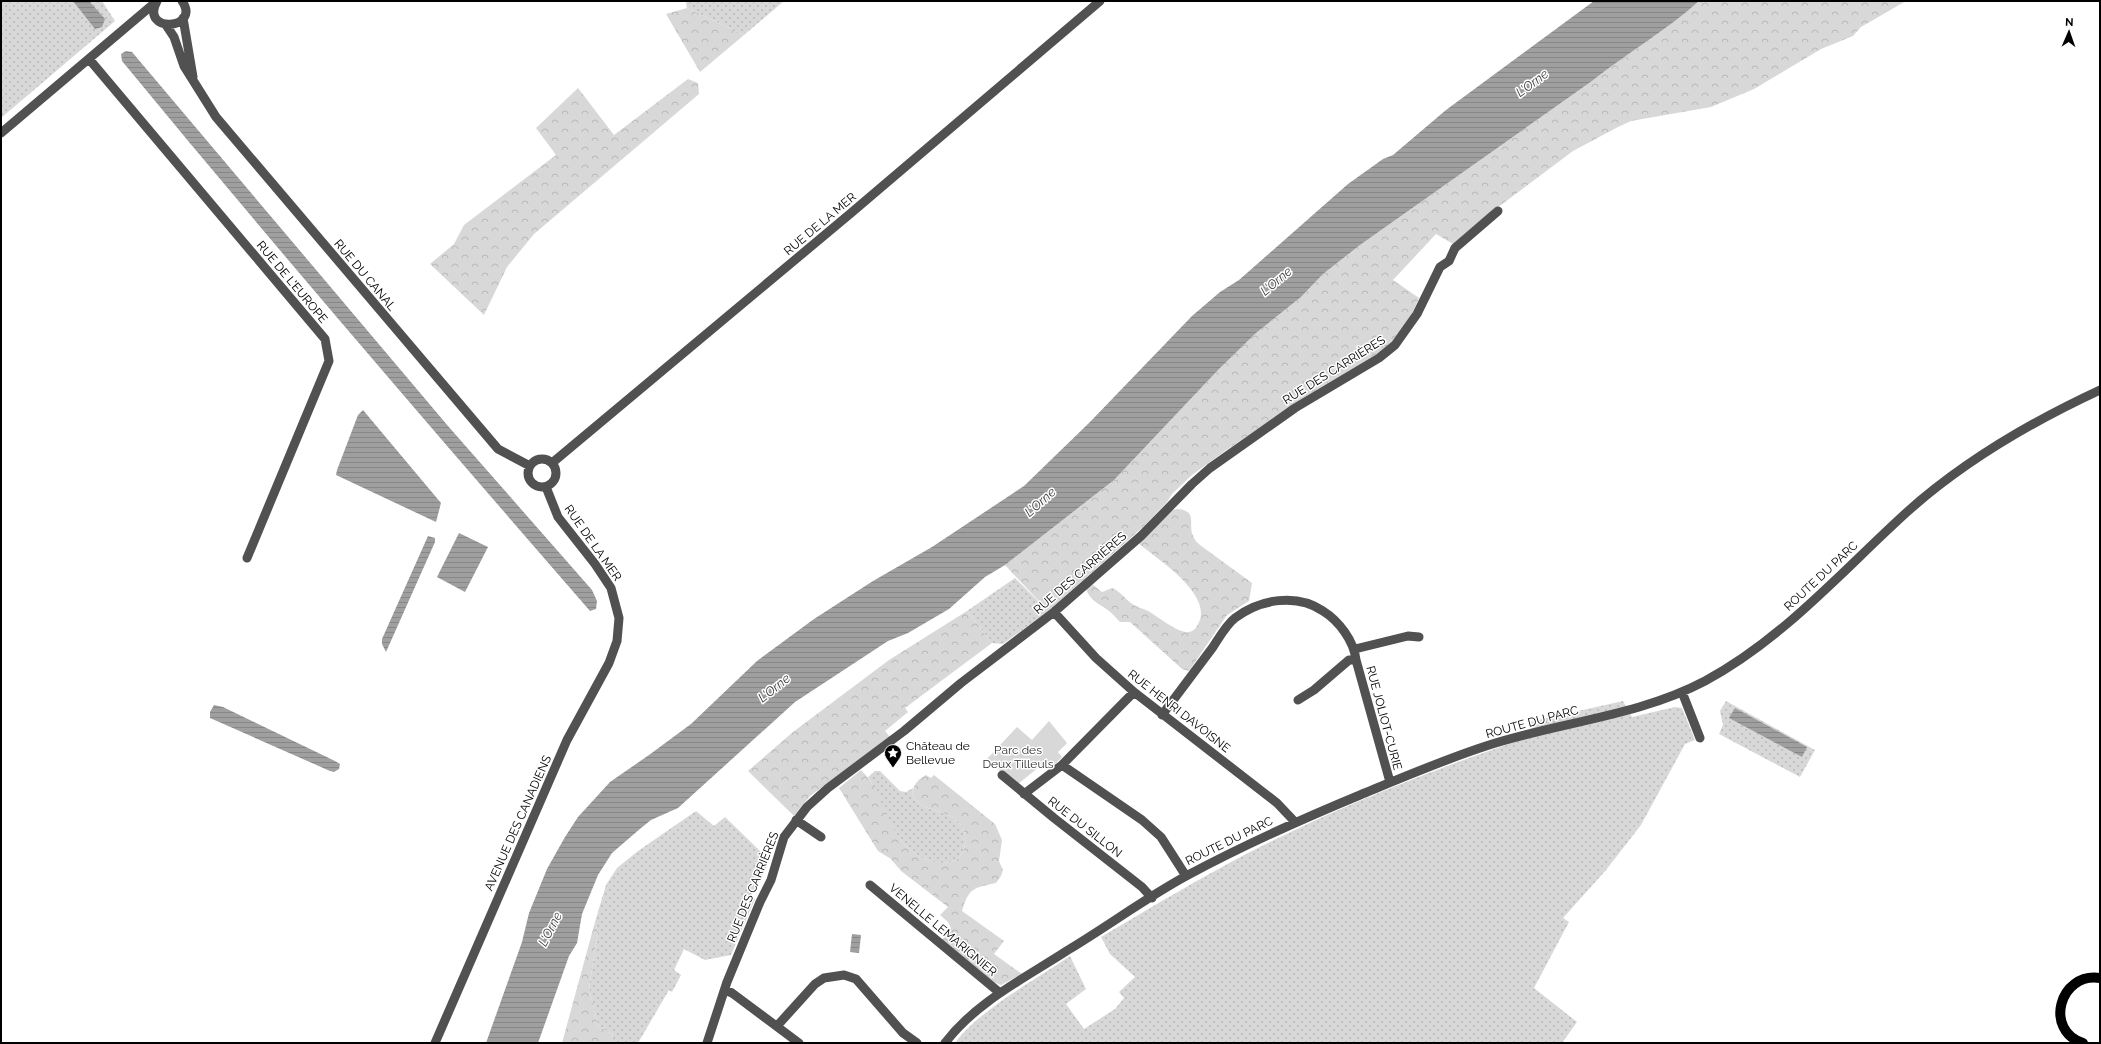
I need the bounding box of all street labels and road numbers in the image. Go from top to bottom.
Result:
street label: RUE DE LA MER [781,190,859,258]
street label: RUE DU CANAL [331,237,399,313]
street label: RUE DE L'EUROPE [254,238,330,326]
street label: RUE DES CARRIÈRES [1280,333,1388,407]
street label: RUE DE LA MER [562,502,625,584]
street label: RUE DES CARRIÈRES [1031,529,1129,617]
street label: ROUTE DU PARC [1781,538,1861,614]
street label: RUE JOLIOT-CURIE [1363,664,1405,772]
street label: RUE HENRI DAVOISNE [1125,667,1233,755]
street label: ROUTE DU PARC [1484,703,1580,741]
street label: AVENUE DES CANADIENS [482,753,554,893]
street label: RUE DU SILLON [1045,794,1125,860]
street label: ROUTE DU PARC [1183,814,1275,868]
street label: RUE DES CARRIÈRES [724,830,782,944]
street label: VENELLE LEMARIGNIER [886,881,1000,979]

